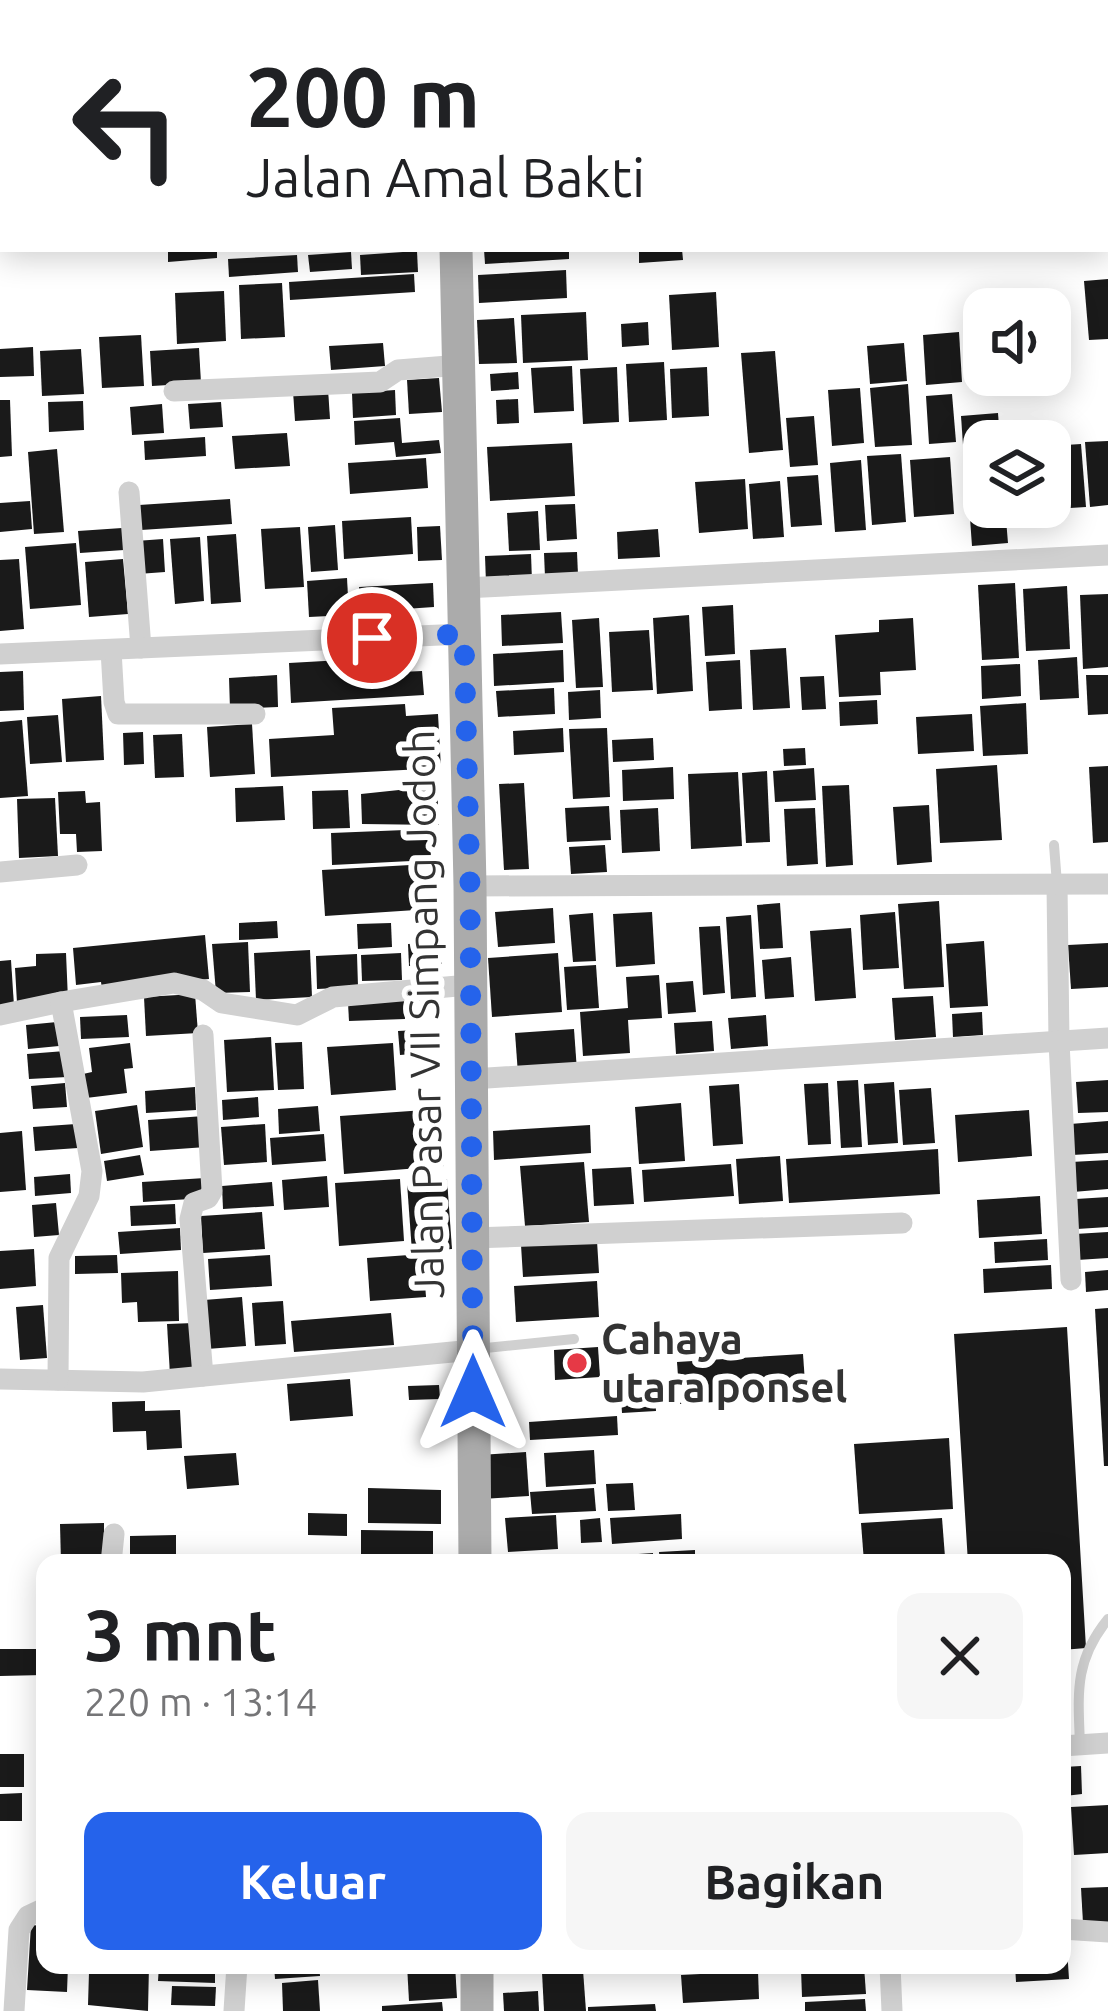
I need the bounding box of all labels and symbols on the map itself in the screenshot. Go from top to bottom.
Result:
pin [321,587,423,689]
street label: Jalan Pasar VII Simpang Jodoh [395,729,452,1299]
place label: Cahaya utara ponsel [601,1315,847,1410]
position arrow [410,1329,536,1455]
marker: Cahaya utara ponsel [564,1350,590,1376]

